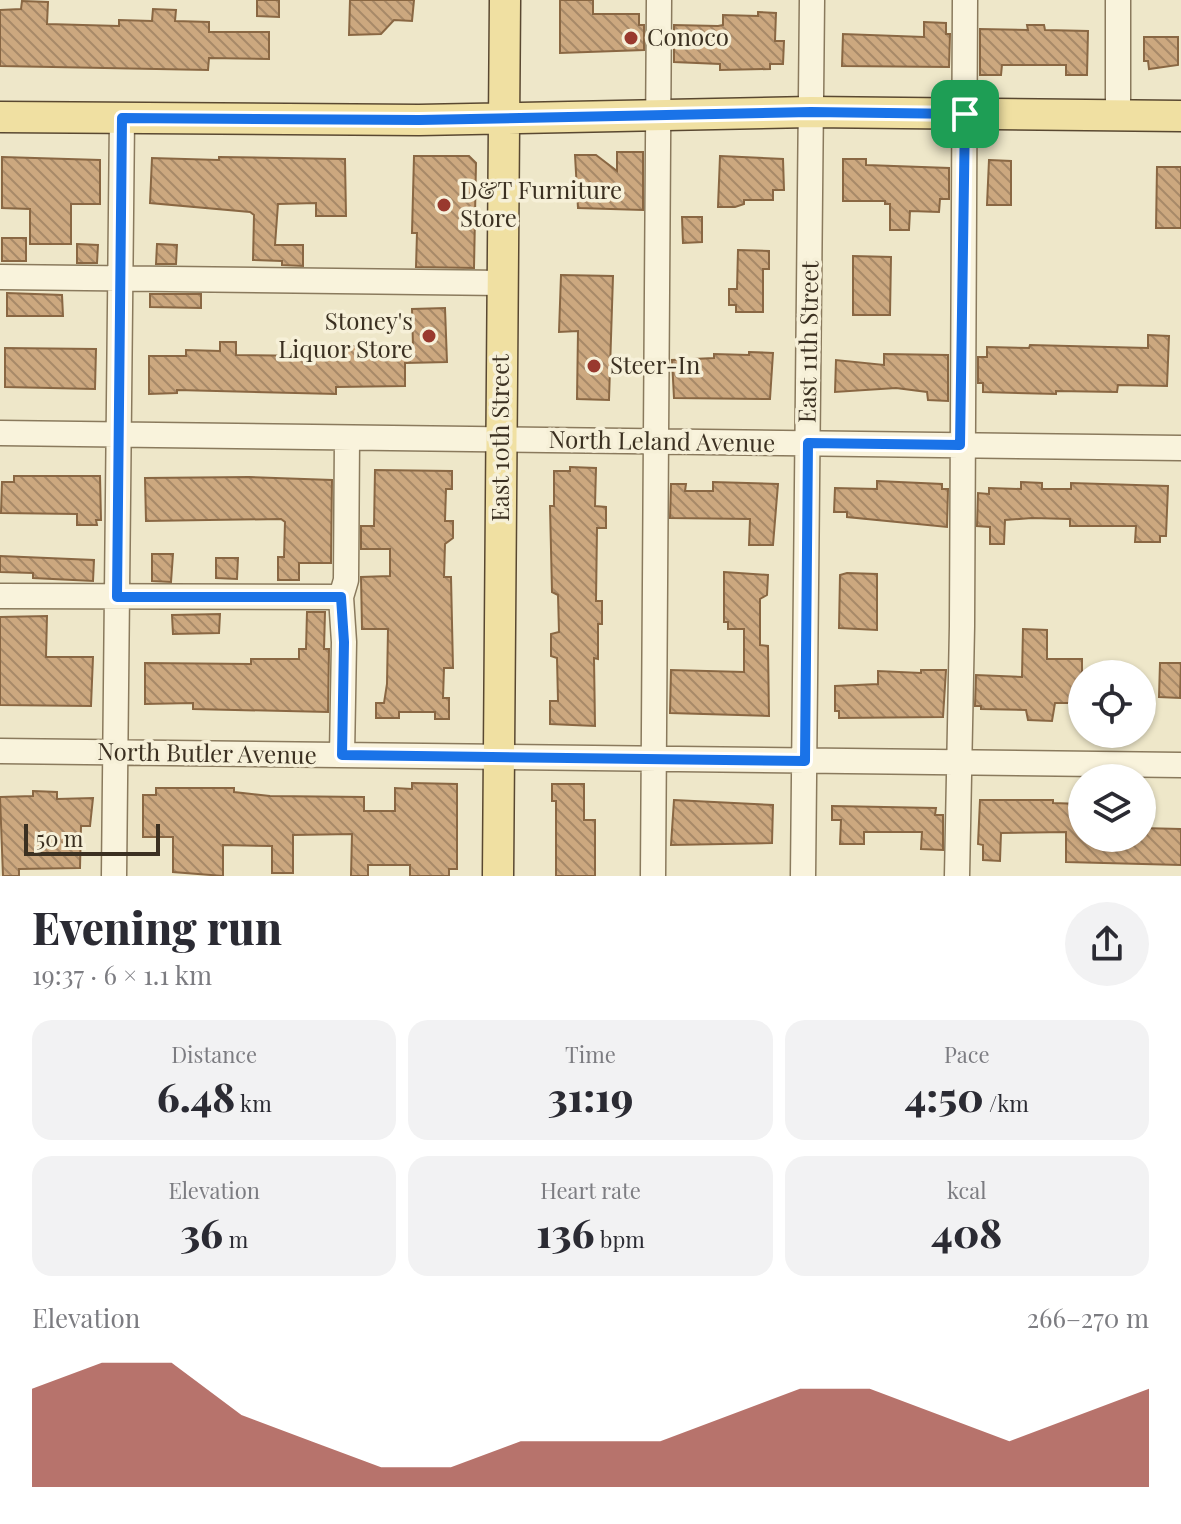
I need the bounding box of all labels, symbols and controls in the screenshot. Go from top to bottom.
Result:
place label: Conoco [647,20,729,52]
marker: Conoco [622,29,640,47]
pin [931,80,999,148]
icon: arrive [943,92,987,136]
place label: D&T Furniture Store [460,173,622,233]
marker: D&T Furniture Store [435,196,453,214]
street label: East 11th Street [790,260,824,423]
place label: Stoney's Liquor Store [278,304,413,364]
marker: Stoney's Liquor Store [420,327,438,345]
place label: Steer-In [610,348,700,380]
street label: East 10th Street [483,354,515,522]
marker: Steer-In [585,357,603,375]
street label: North Leland Avenue [548,422,776,458]
map controls [1068,660,1156,852]
button: locate [1068,660,1156,748]
street label: North Butler Avenue [97,734,317,770]
button: layers [1068,764,1156,852]
scale bar [24,820,160,856]
text: 50 m [36,823,83,853]
text: Evening run [32,897,282,956]
button: share [1065,902,1149,986]
text: 19:37 · 6 × 1.1 km [32,957,212,992]
text: Distance [171,1039,257,1069]
text: Time [565,1039,616,1069]
text: Pace [944,1039,990,1069]
text: 6.48 [157,1069,235,1122]
text: 31:19 [548,1069,633,1122]
text: 4:50 [905,1069,984,1122]
text: km [235,1088,272,1118]
text: /km [984,1088,1029,1118]
text: Elevation [168,1175,260,1205]
text: Heart rate [540,1175,641,1205]
text: kcal [947,1175,987,1205]
text: 36 [180,1205,223,1258]
text: 136 [536,1205,595,1258]
text: 408 [931,1205,1002,1258]
text: m [223,1224,248,1254]
text: bpm [595,1224,645,1254]
text: Elevation [32,1300,140,1335]
text: 266–270 m [1027,1300,1149,1335]

